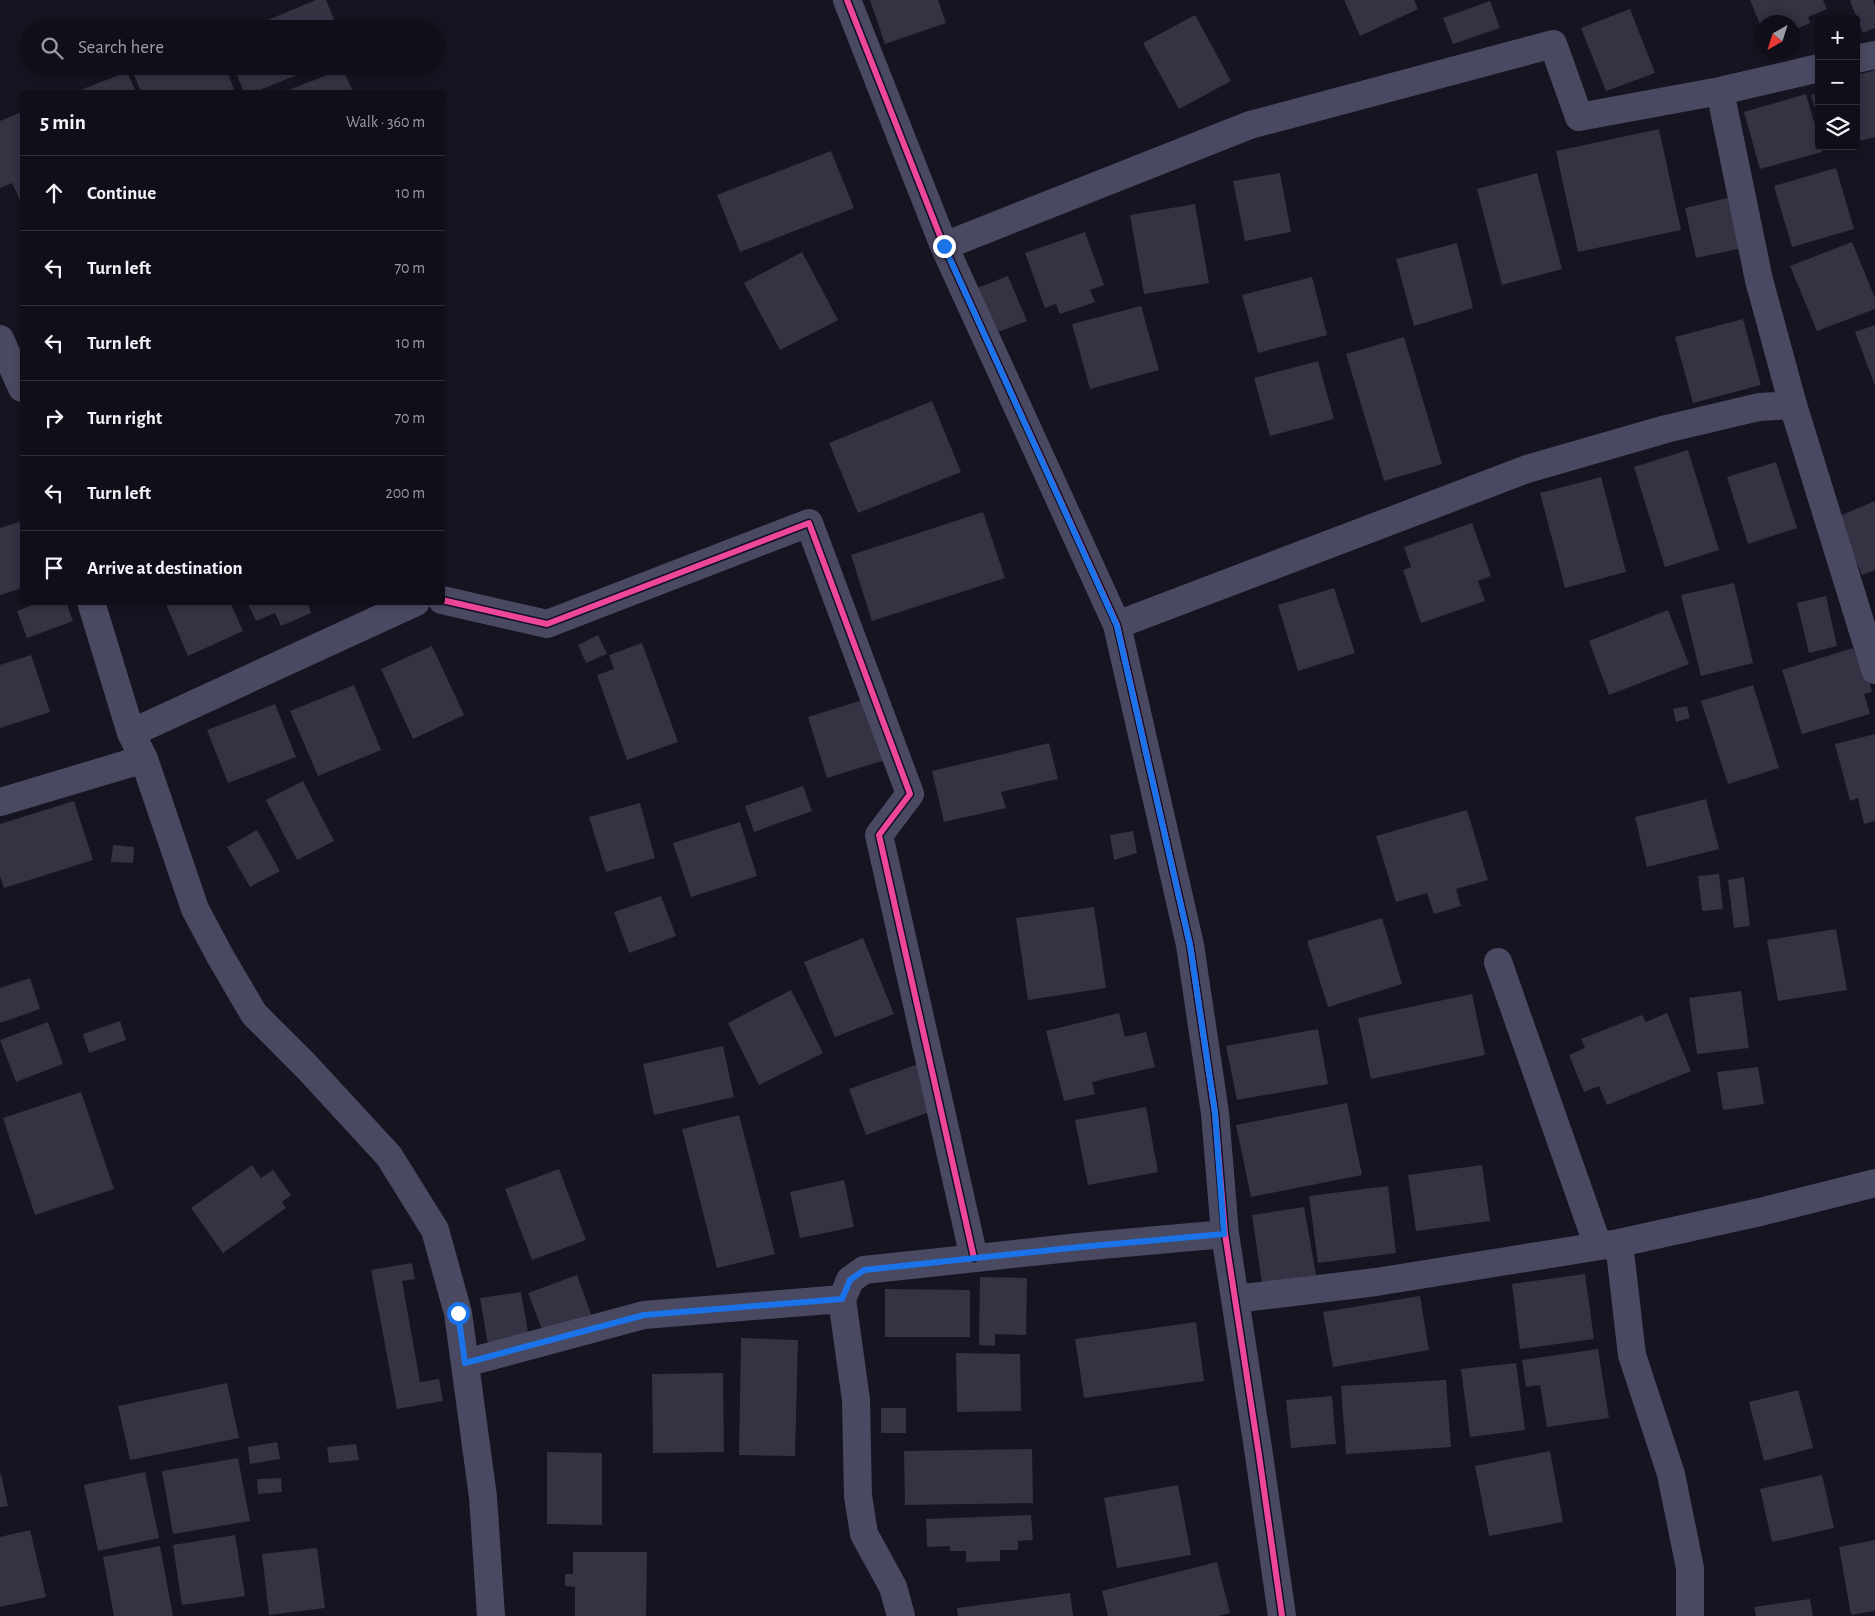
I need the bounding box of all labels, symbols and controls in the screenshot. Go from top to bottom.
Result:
north arrow [1755,15,1800,60]
map controls [1815,15,1860,150]
button: + [1815,15,1860,60]
search box [20,20,445,75]
icon: search [38,34,66,62]
text: Search here [78,38,164,57]
button: − [1815,60,1860,105]
button: layers [1815,105,1860,150]
text: 5 min [40,112,86,133]
text: Walk · 360 m [346,114,425,130]
icon: ahead [40,179,68,207]
text: Continue [87,184,156,203]
text: 10 m [396,185,425,201]
route end [933,235,956,258]
icon: left [40,254,68,282]
text: Turn left [87,259,151,278]
text: 70 m [394,260,425,276]
icon: left [40,329,68,357]
text: Turn left [87,334,151,353]
text: 10 m [396,335,425,351]
icon: right [40,404,68,432]
text: Turn right [87,409,162,428]
text: 70 m [394,410,425,426]
icon: left [40,479,68,507]
text: Turn left [87,484,151,503]
text: 200 m [385,485,425,501]
icon: arrive [40,554,68,582]
text: Arrive at destination [87,559,243,578]
route start [447,1302,470,1325]

